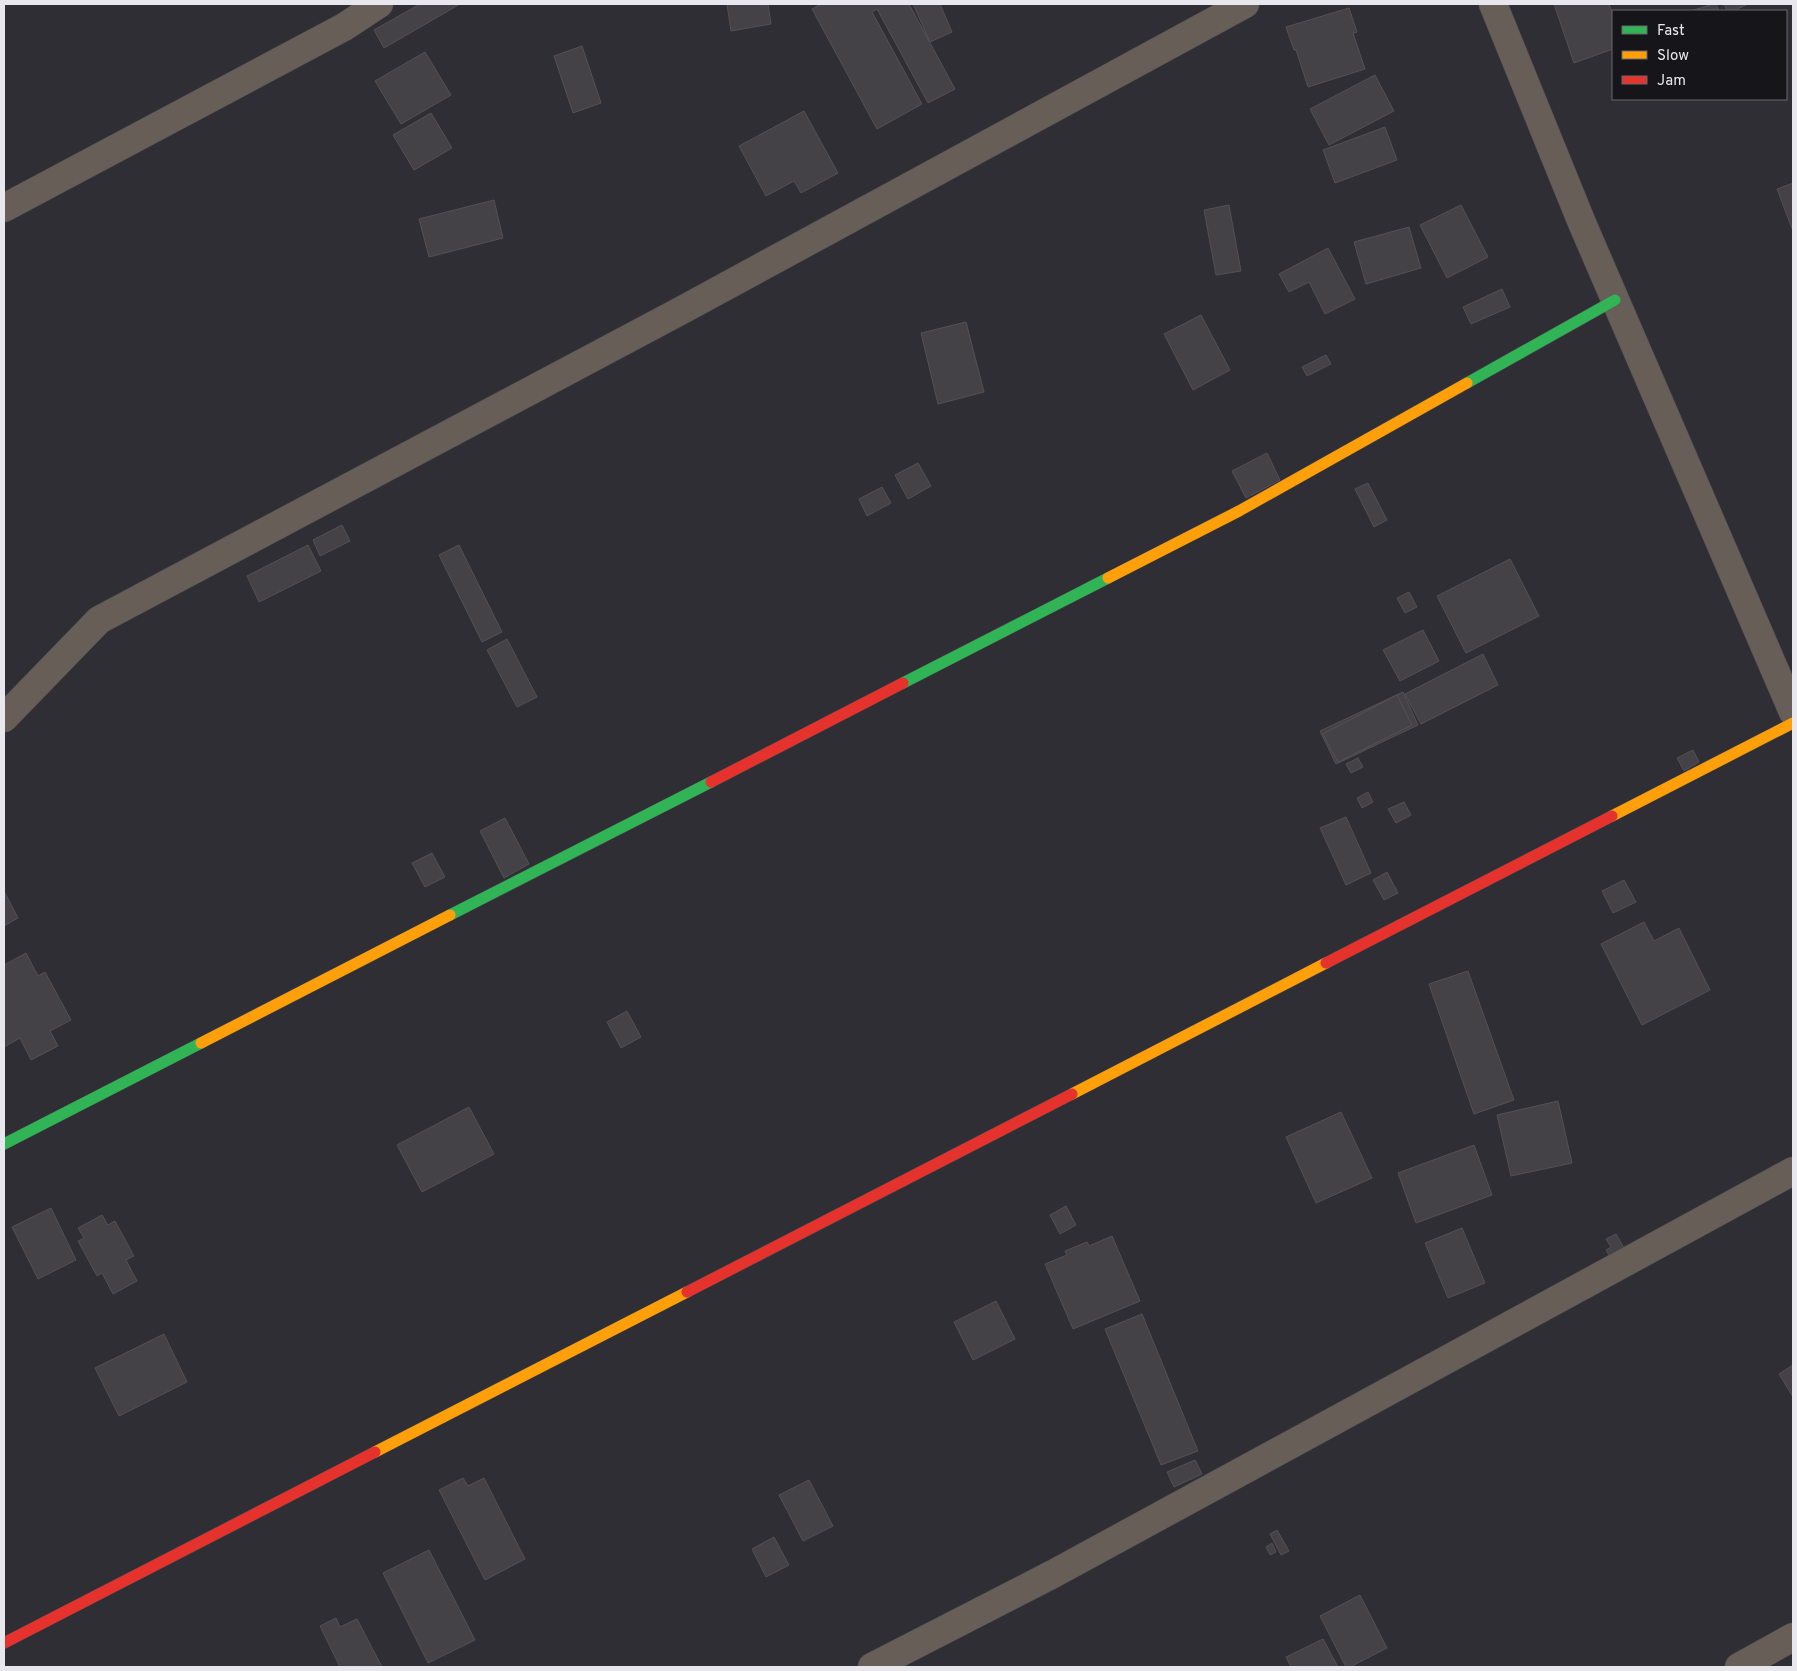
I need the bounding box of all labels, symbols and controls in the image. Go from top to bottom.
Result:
legend [1612,10,1787,100]
text: Fast [1657,22,1685,41]
text: Slow [1657,47,1689,66]
text: Jam [1657,72,1686,91]

